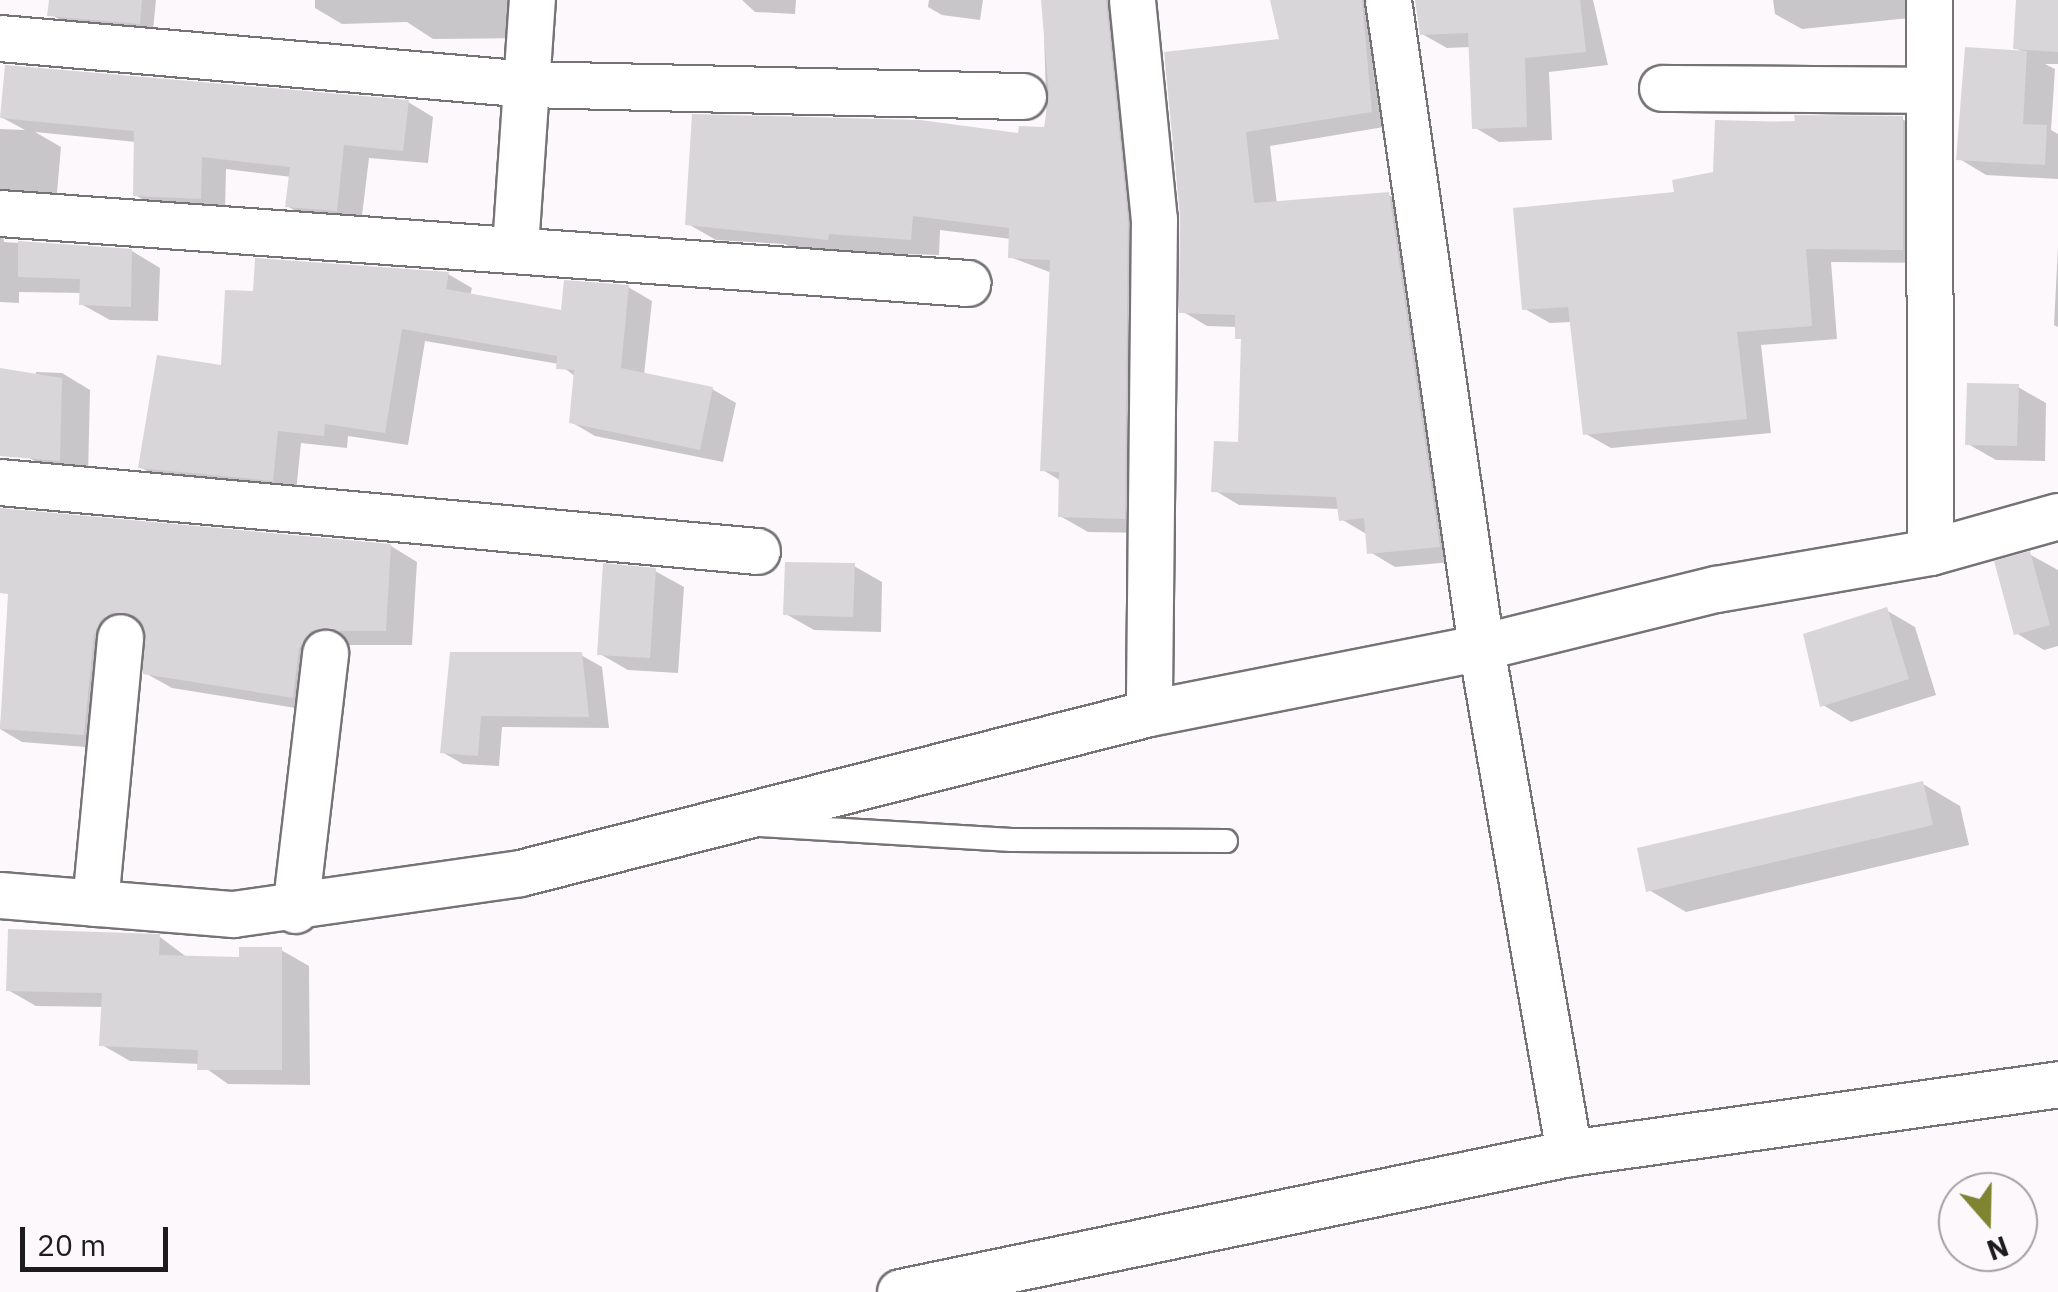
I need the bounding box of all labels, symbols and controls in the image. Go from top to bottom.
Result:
north arrow [1938,1172,2038,1272]
scale bar [25,1207,172,1269]
text: 20 m [37,1225,106,1264]
text: N [1982,1228,2014,1270]

